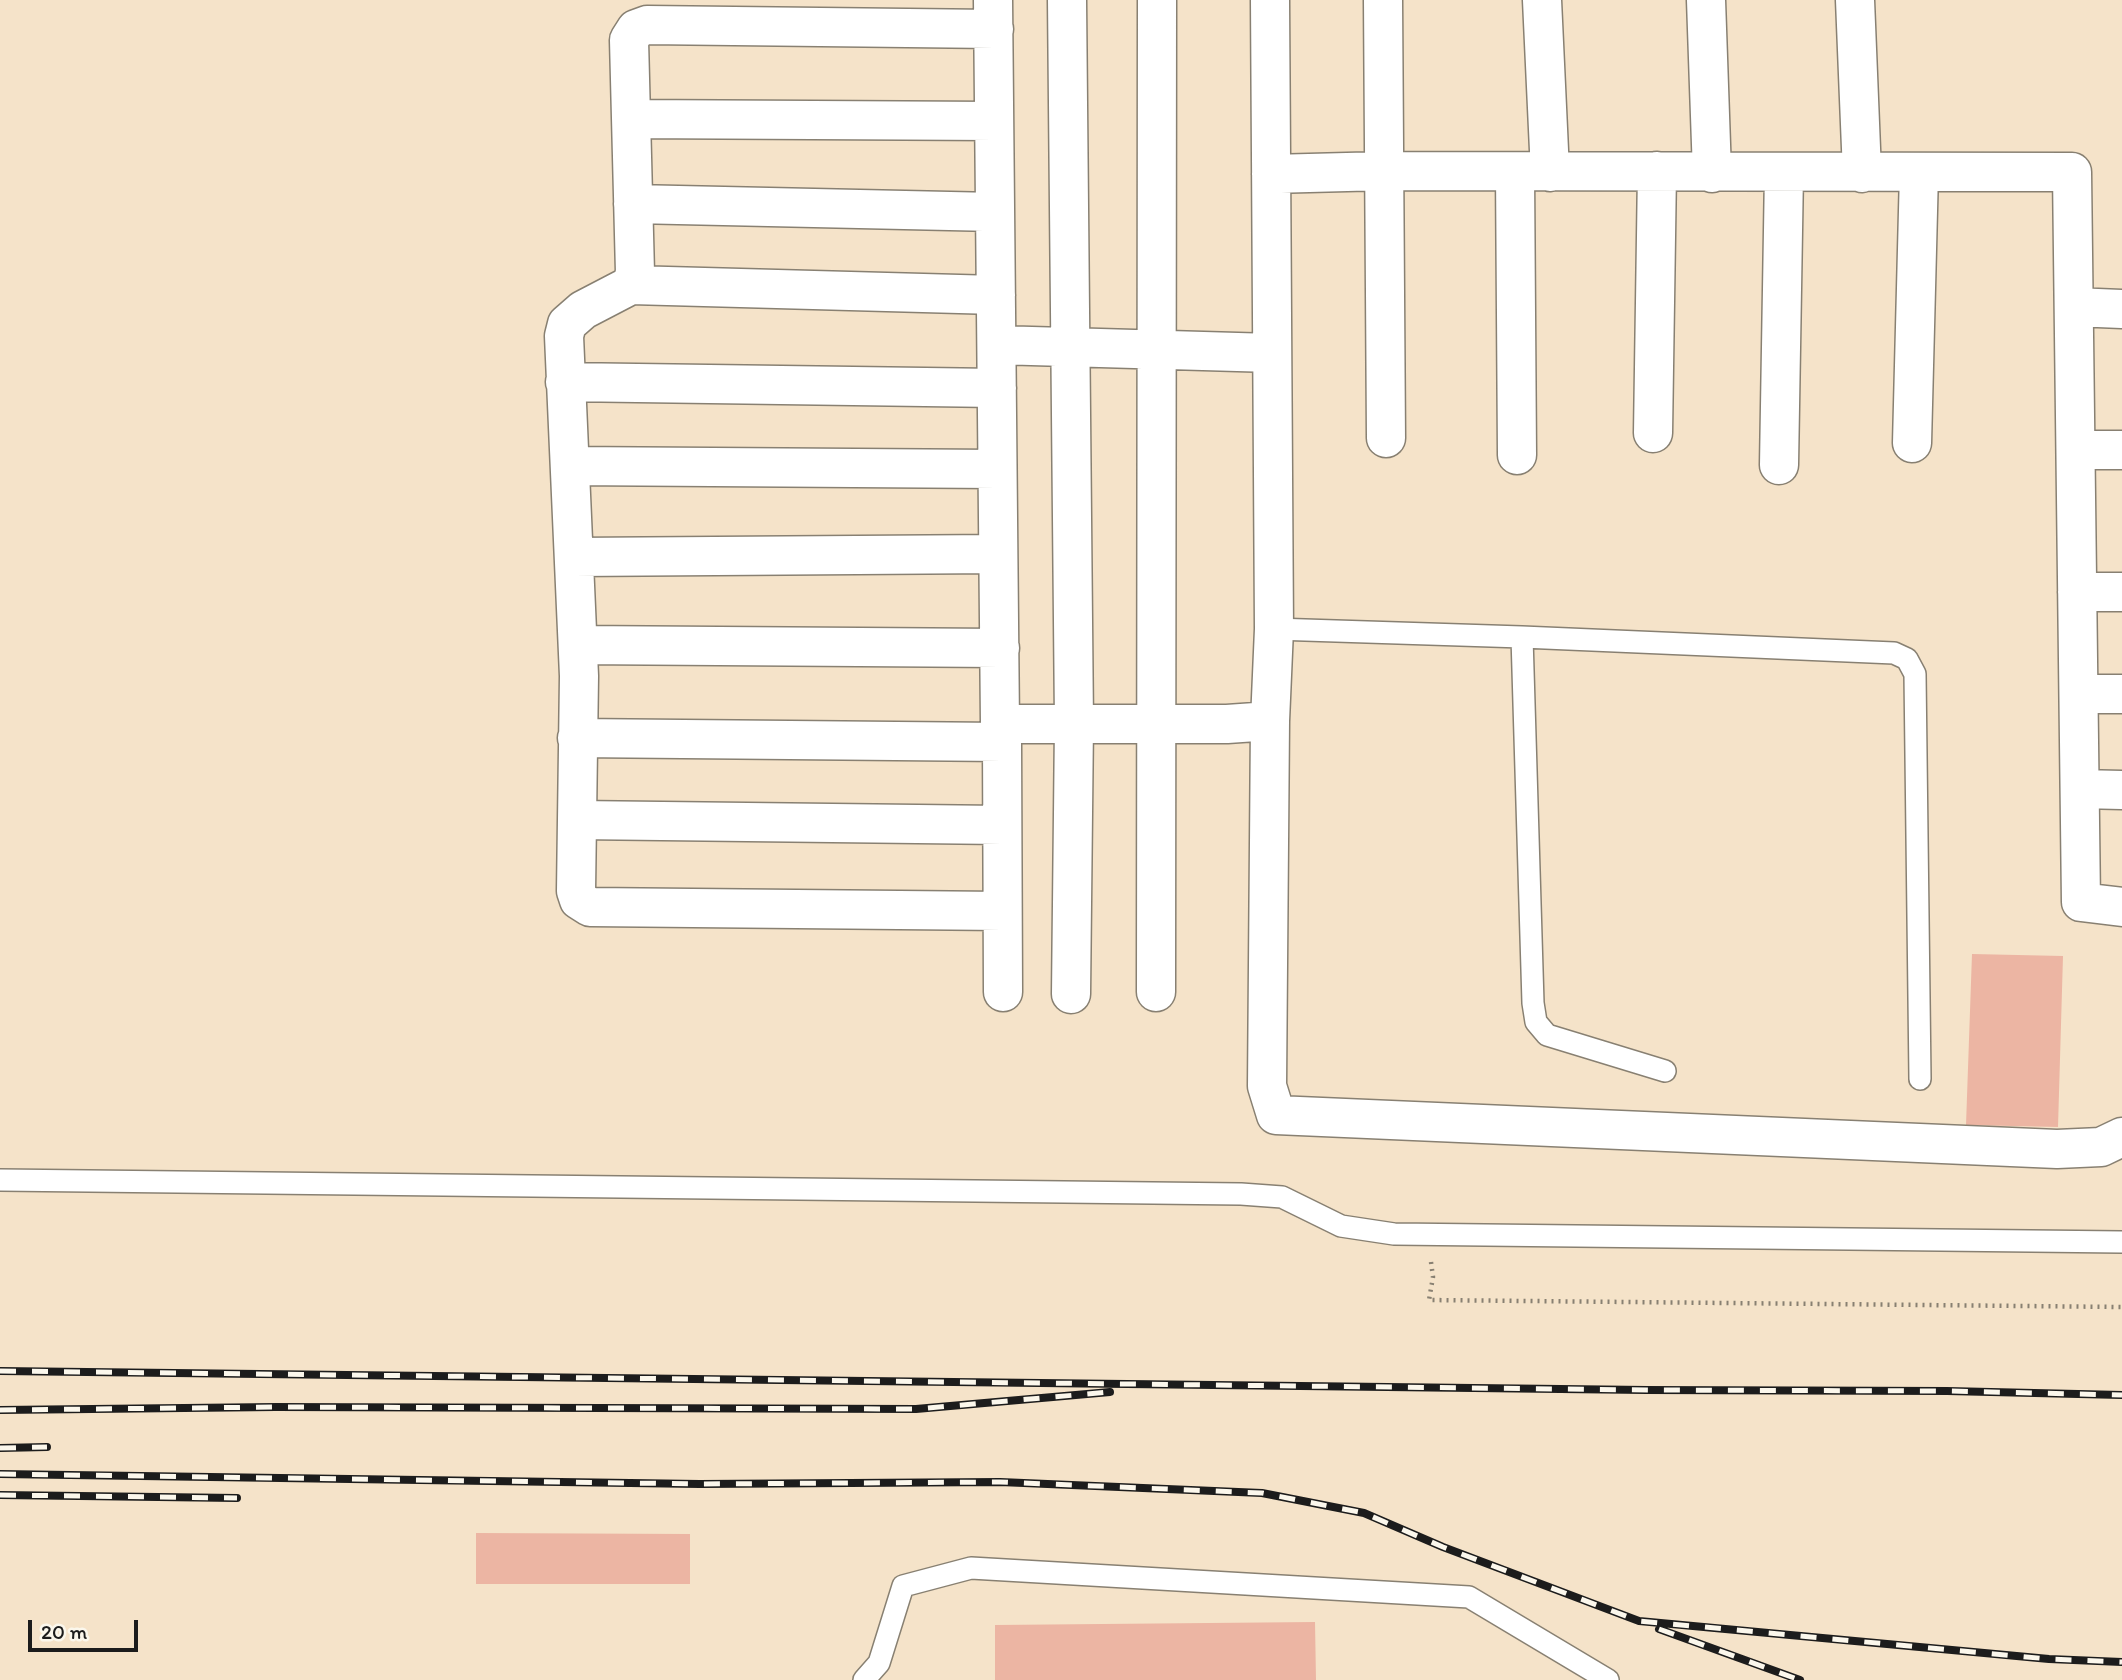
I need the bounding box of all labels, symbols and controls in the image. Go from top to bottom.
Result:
scale bar [32,1606,142,1650]
text: 20 m [41,1619,87,1644]

